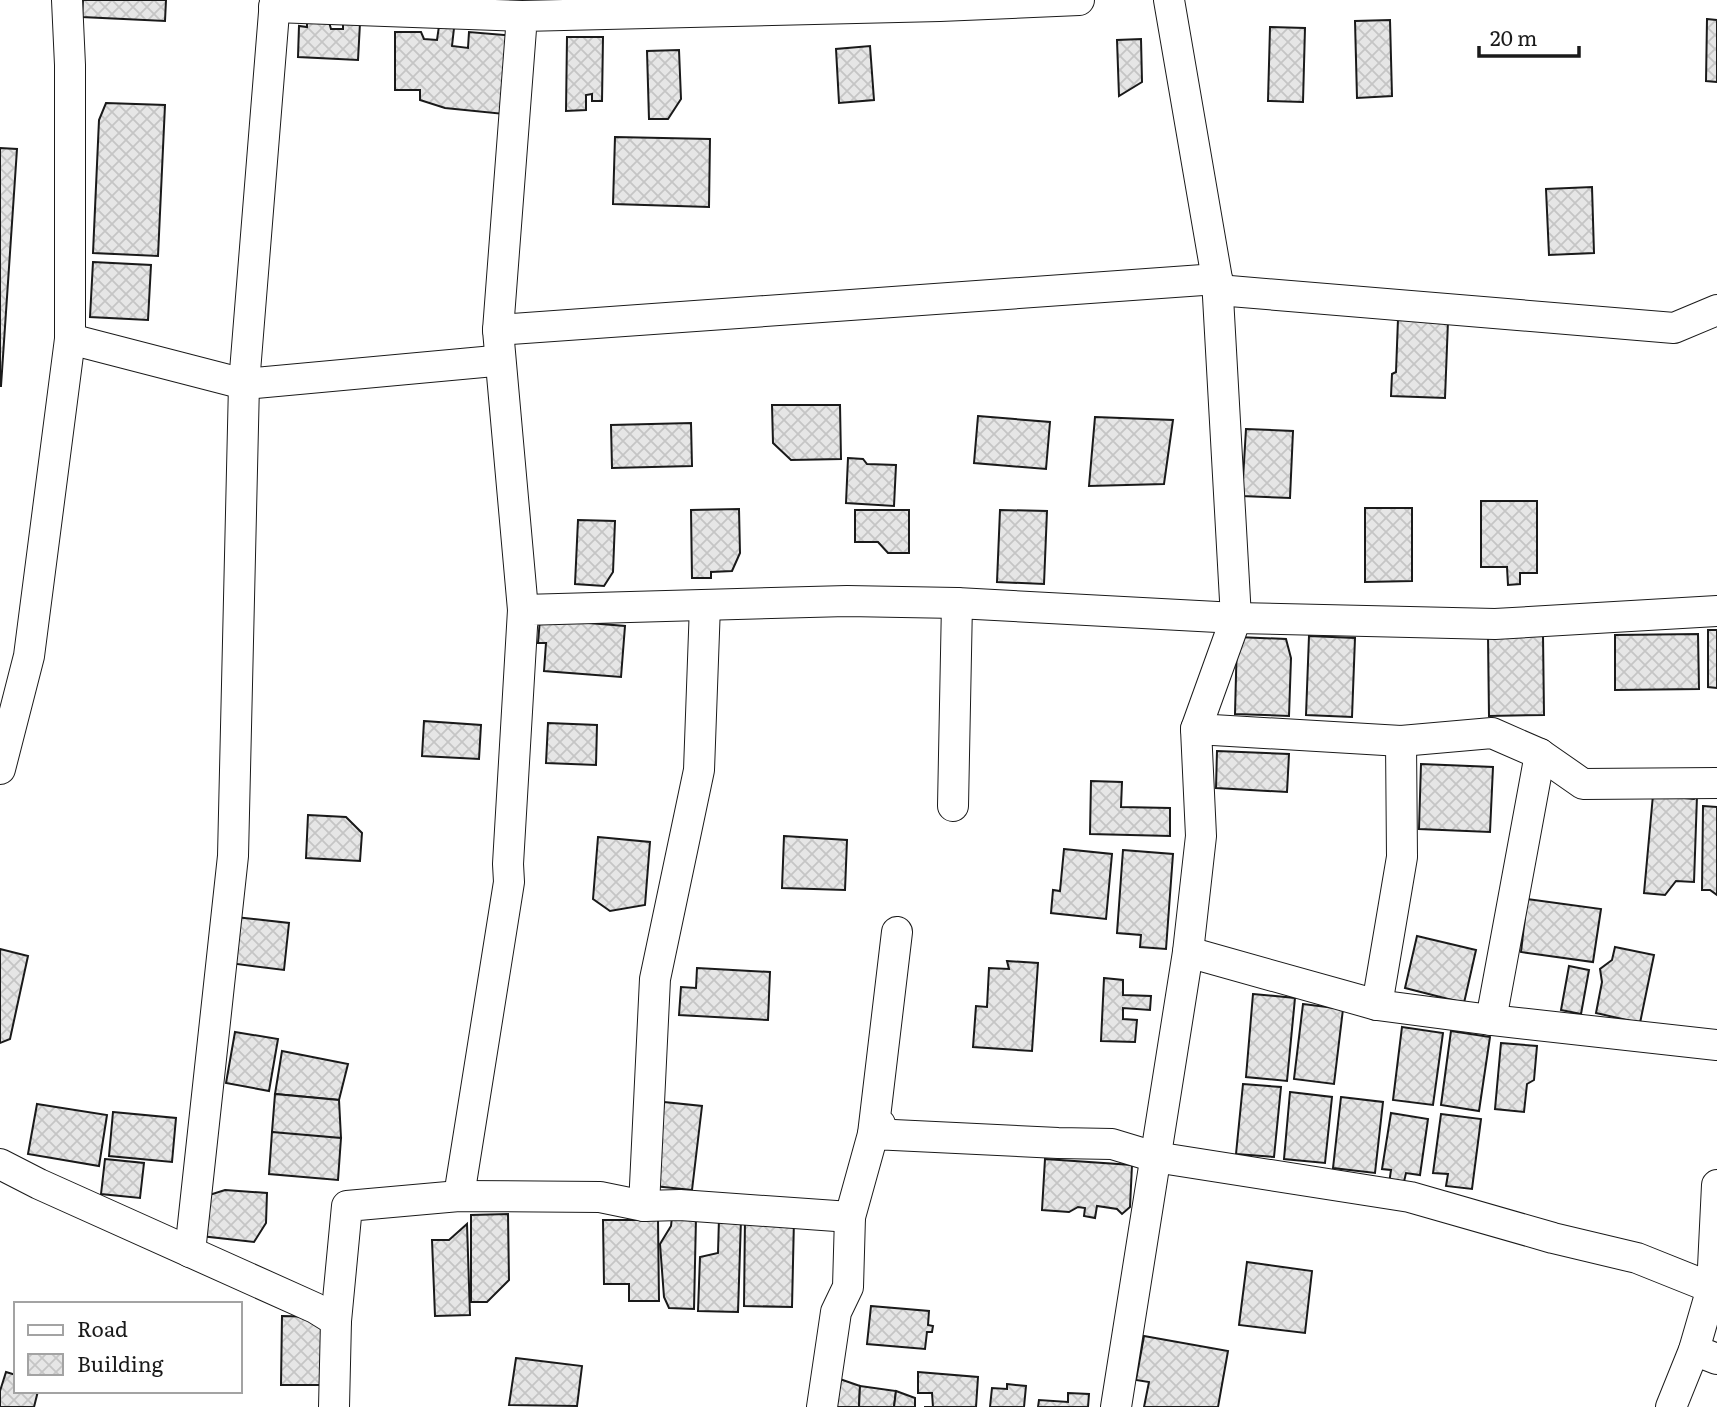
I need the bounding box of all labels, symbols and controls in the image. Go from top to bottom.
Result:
scale bar [1479,14,1579,58]
text: 20 m [1490,21,1537,52]
legend [14,1302,242,1393]
text: Road [77,1312,128,1343]
text: Building [77,1347,164,1378]

